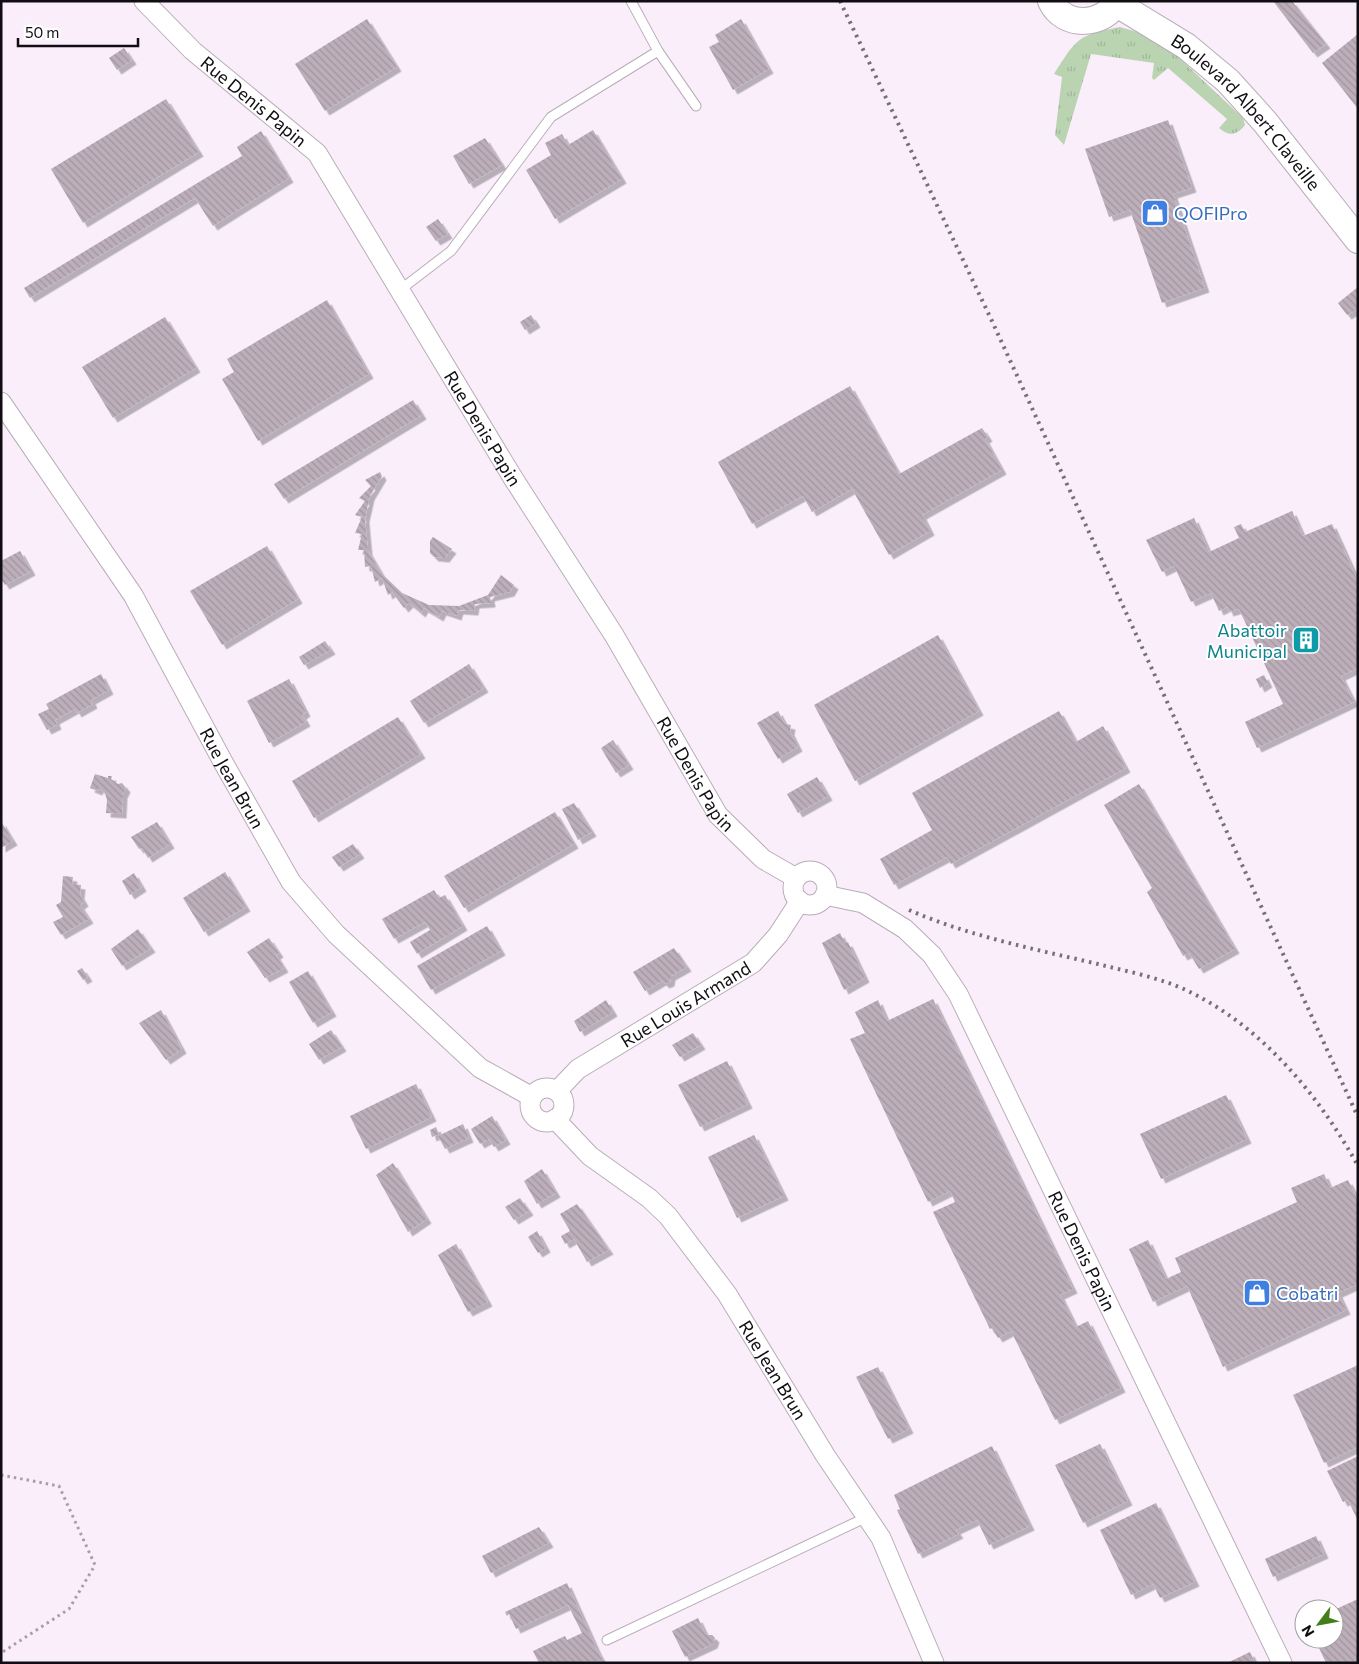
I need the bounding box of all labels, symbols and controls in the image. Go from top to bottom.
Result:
scale bar [18,15,138,47]
text: 50 m [25,23,59,41]
street label: Boulevard Albert Claveille [1167,29,1325,194]
street label: Rue Denis Papin [197,51,311,151]
shop icon: QOFIPro [1140,198,1170,228]
place label: QOFIPro [1174,202,1248,224]
street label: Rue Denis Papin [440,367,526,490]
place label: Abattoir Municipal [1207,619,1287,662]
building icon: Abattoir Municipal [1291,625,1321,655]
street label: Rue Denis Papin [652,713,739,836]
street label: Rue Jean Brun [195,724,269,832]
street label: Rue Louis Armand [616,956,754,1052]
street label: Rue Denis Papin [1044,1187,1121,1314]
shop icon: Cobatri [1242,1278,1272,1308]
place label: Cobatri [1276,1282,1338,1304]
street label: Rue Jean Brun [735,1316,812,1423]
north arrow [1294,1599,1344,1649]
text: N [1298,1622,1318,1640]

